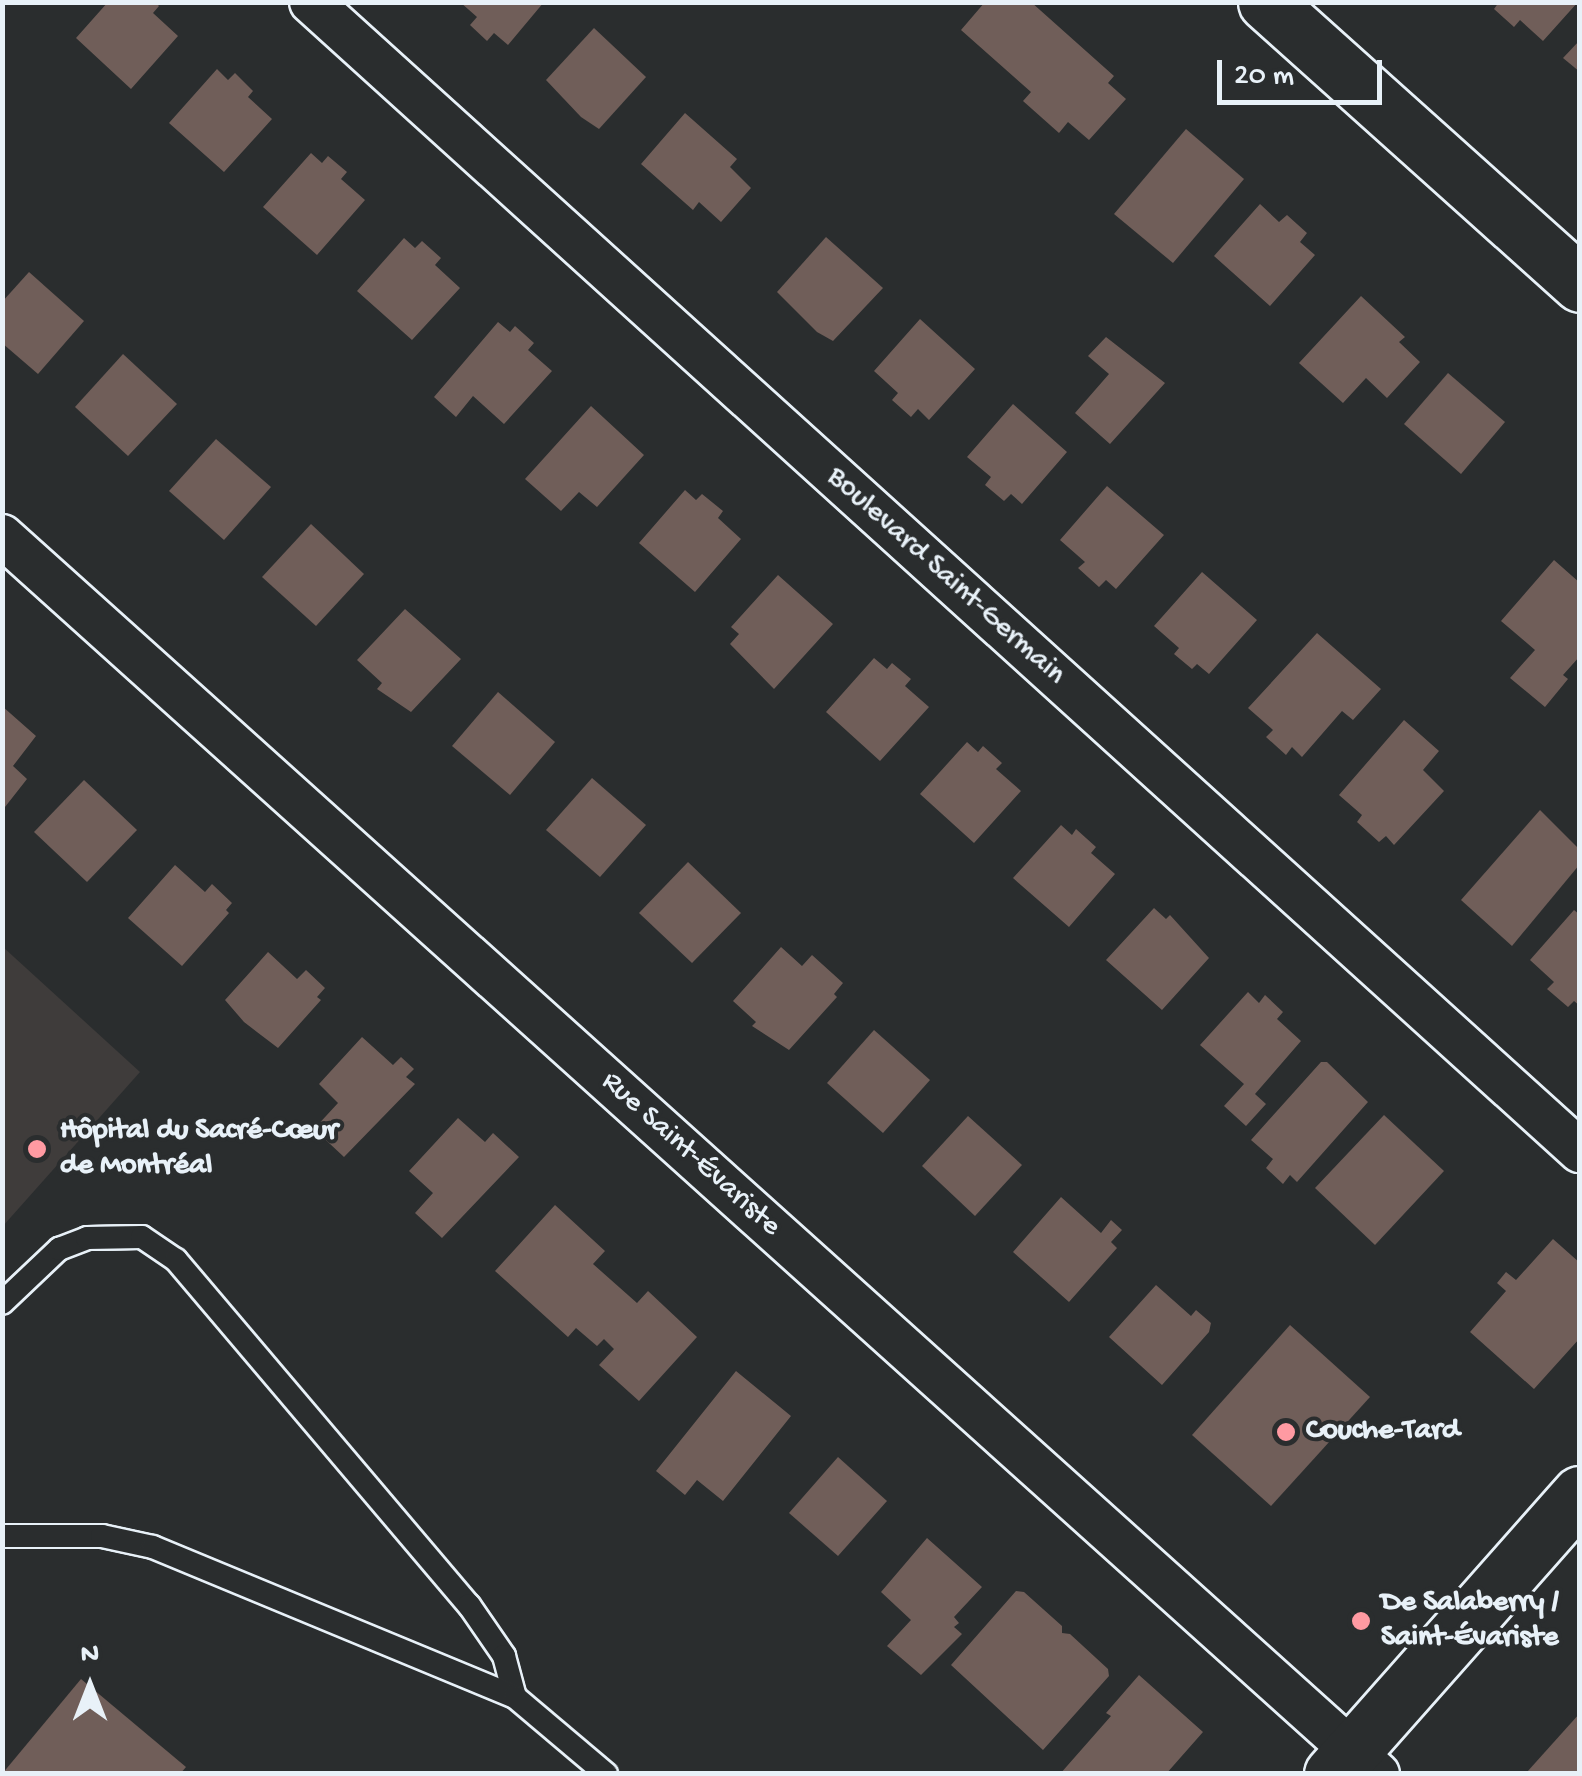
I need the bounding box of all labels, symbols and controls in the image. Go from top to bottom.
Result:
scale bar [1222,40,1387,102]
text: 20 m [1234,60,1294,95]
street label: Boulevard Saint-Germain [818,460,1072,694]
street label: Rue Saint-Évariste [593,1065,787,1245]
place label: Hôpital du Sacré-Cœur de Montréal [60,1114,338,1184]
marker: Hôpital du Sacré-Cœur de Montréal [24,1136,50,1162]
place label: Couche-Tard [1306,1414,1460,1450]
marker: Couche-Tard [1275,1421,1297,1443]
place label: De Salaberry / Saint-Évariste [1381,1586,1559,1656]
marker: De Salaberry / Saint-Évariste [1350,1610,1372,1632]
north arrow [40,1636,140,1736]
text: N [81,1639,99,1672]

